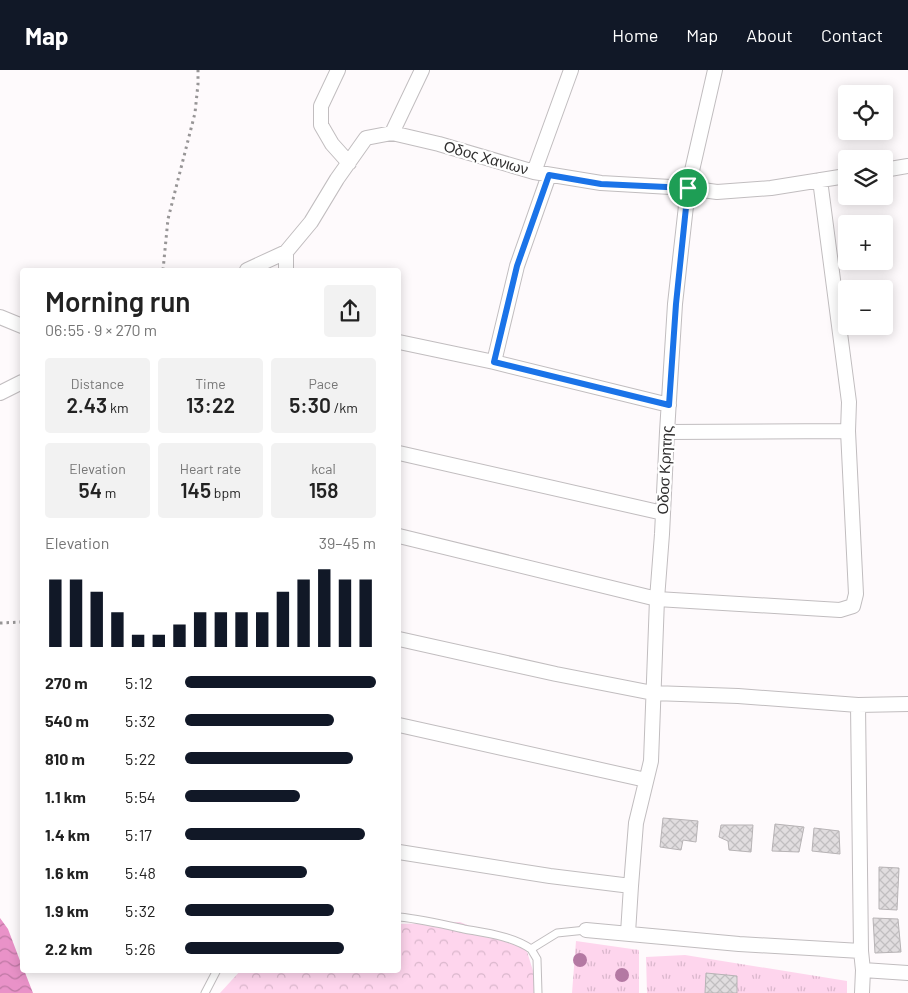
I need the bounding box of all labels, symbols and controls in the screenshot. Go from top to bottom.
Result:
text: Map [25,21,68,50]
text: Home [612,24,658,46]
text: Map [686,24,718,46]
text: About [746,24,793,46]
text: Contact [821,24,883,46]
map controls [838,85,893,335]
button: locate [838,85,893,140]
street label: Οδος Χανιων [442,136,531,178]
button: layers [838,150,893,205]
pin [667,167,709,209]
icon: arrive [674,174,702,202]
button: + [838,215,893,270]
button: − [838,280,893,335]
text: Morning run [45,284,191,318]
button: share [324,285,376,337]
text: 06:55 · 9 × 270 m [45,320,157,339]
text: Distance [71,375,124,392]
text: Time [195,375,226,392]
text: Pace [308,375,339,392]
text: 2.43 [66,392,107,417]
text: 13:22 [186,392,235,417]
text: 5:30 [289,392,331,417]
text: km [107,399,129,416]
text: /km [331,399,358,416]
street label: Οδοσ Κρητης [653,425,675,515]
text: Elevation [69,460,126,477]
text: Heart rate [180,460,241,477]
text: kcal [311,460,336,477]
text: 54 [79,477,102,502]
text: 145 [180,477,211,502]
text: 158 [309,477,338,502]
text: m [102,484,116,501]
text: bpm [211,484,241,501]
text: Elevation [45,533,109,552]
text: 39–45 m [319,533,376,552]
text: 270 m [45,673,88,692]
text: 5:12 [125,673,153,692]
text: 540 m [45,711,89,730]
text: 5:32 [125,711,155,730]
text: 810 m [45,749,85,768]
text: 5:22 [125,749,156,768]
text: 1.1 km [45,787,86,806]
text: 5:54 [125,787,156,806]
text: 1.4 km [45,825,90,844]
text: 5:17 [125,825,152,844]
text: 1.6 km [45,863,89,882]
text: 5:48 [125,863,156,882]
text: 1.9 km [45,901,89,920]
text: 5:32 [125,901,155,920]
text: 2.2 km [45,939,92,958]
text: 5:26 [125,939,155,958]

